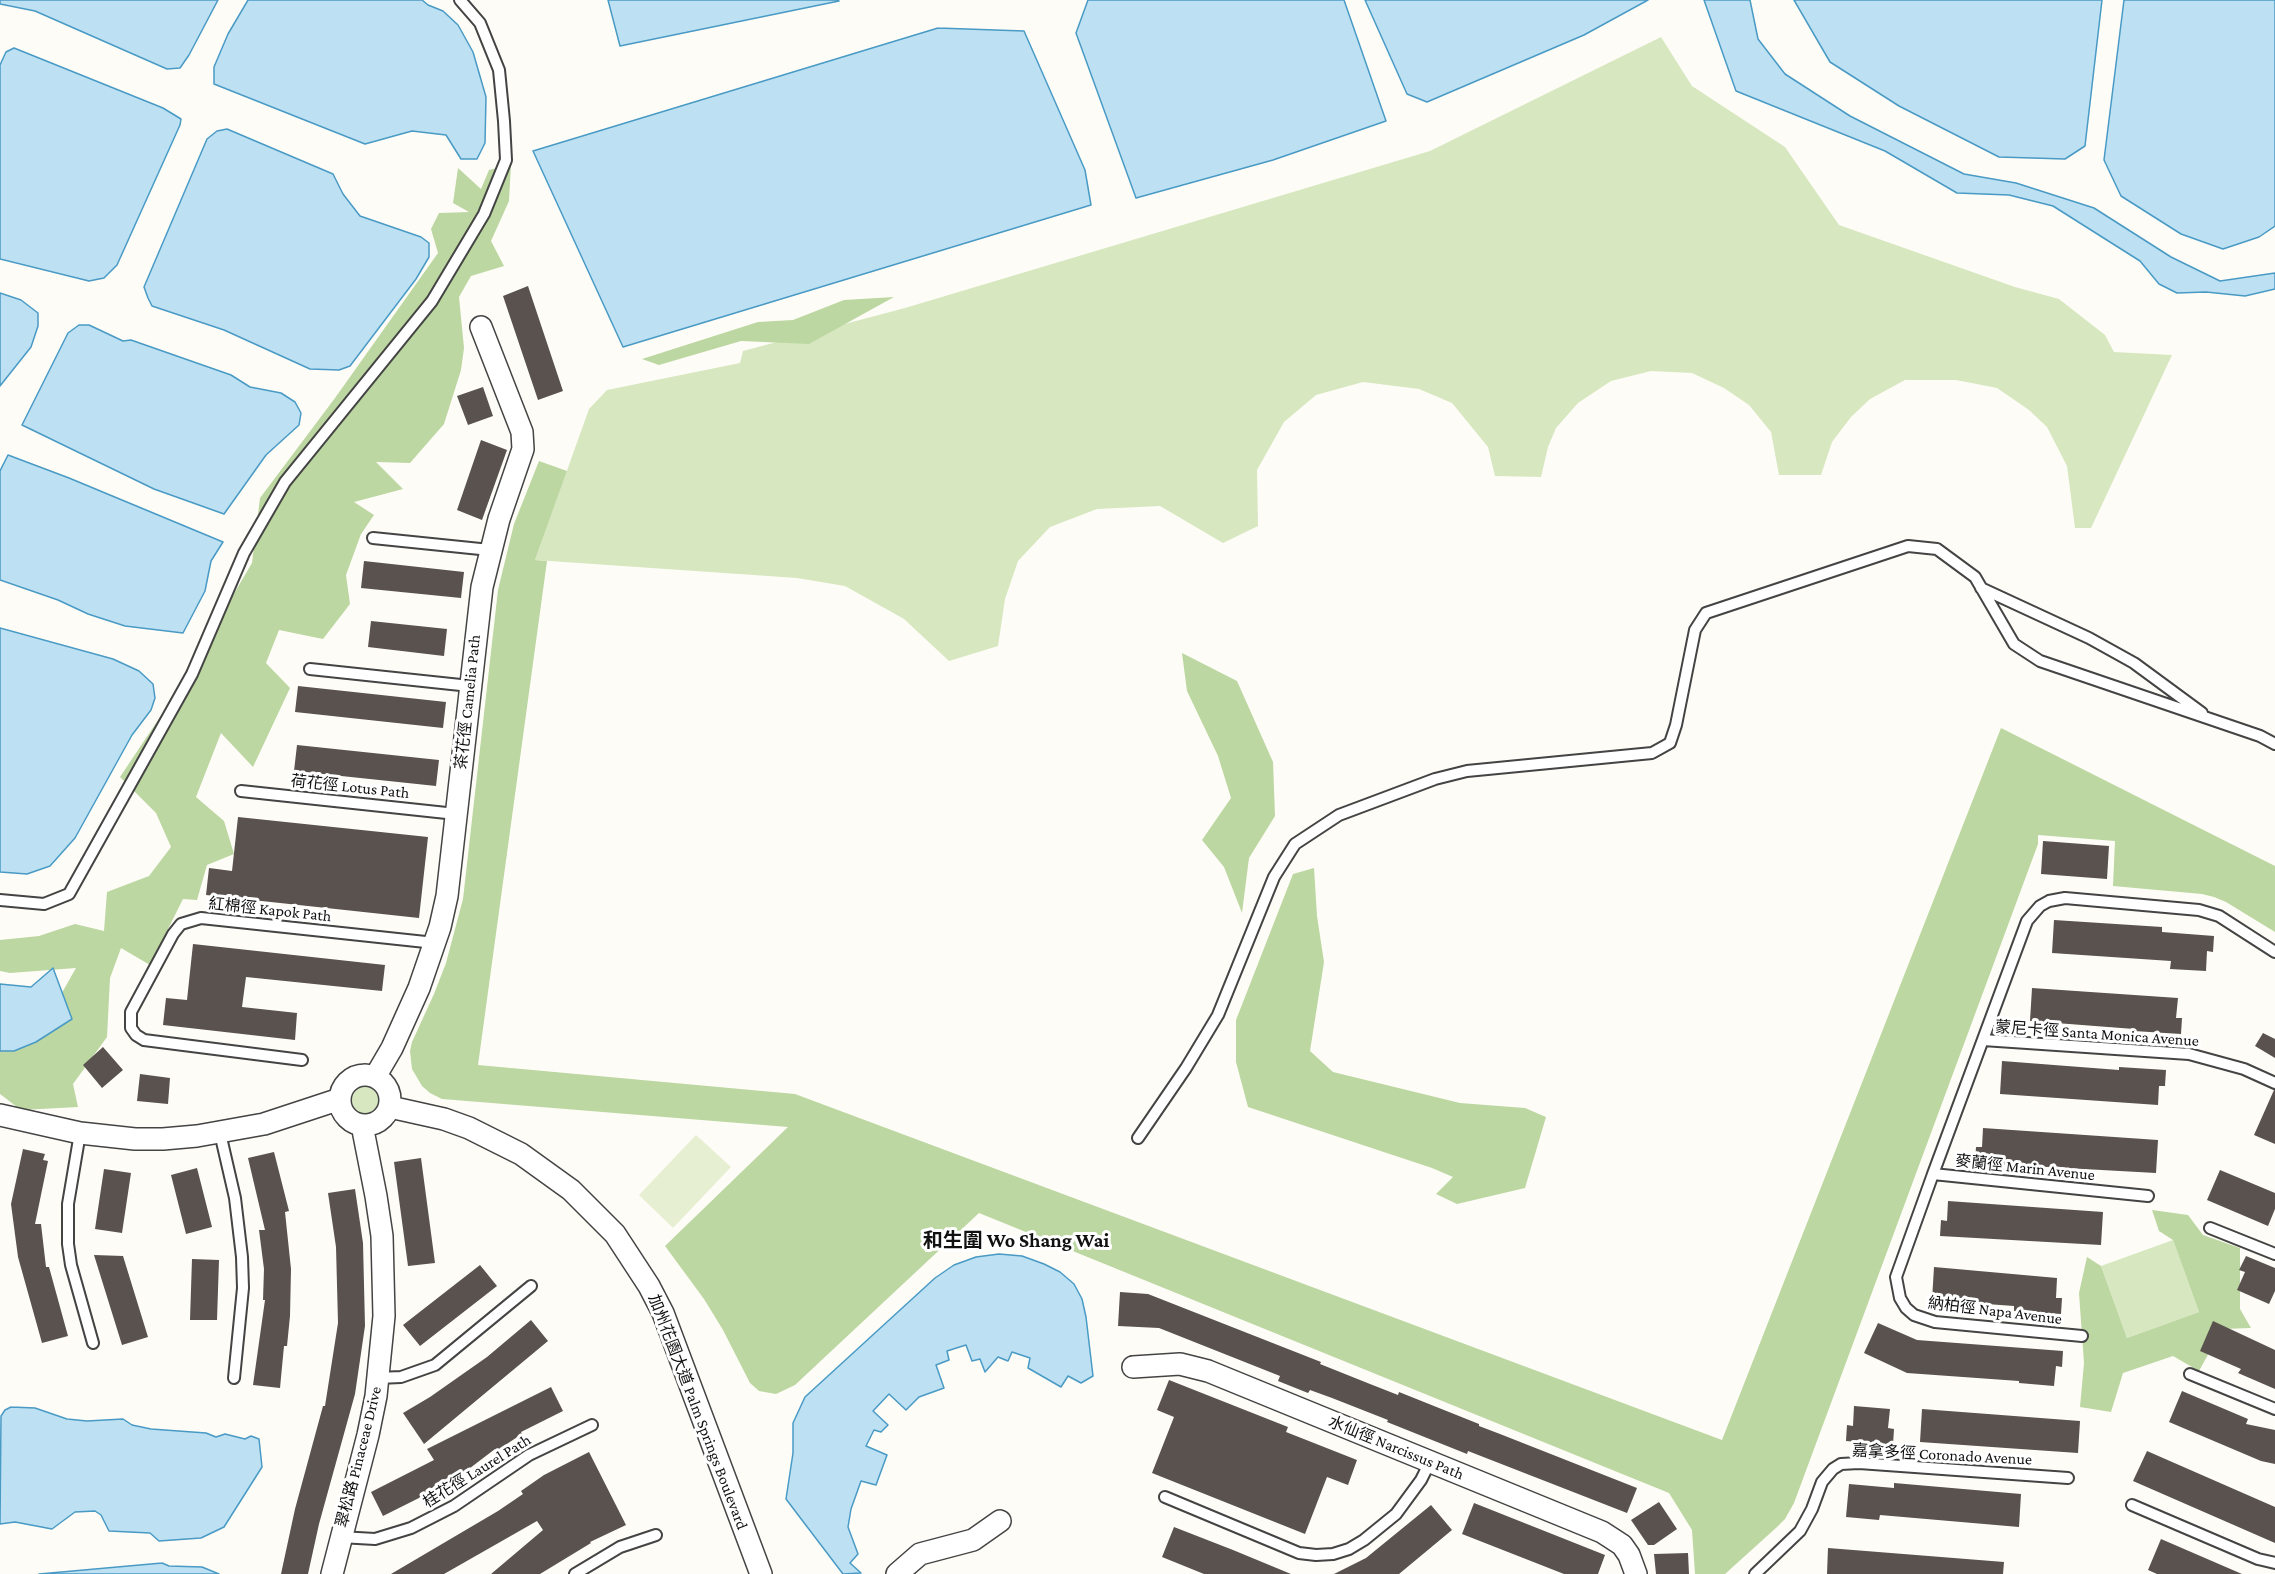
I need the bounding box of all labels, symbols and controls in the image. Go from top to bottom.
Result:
street label: 茶花徑 Camelia Path [451,634,485,770]
street label: 荷花徑 Lotus Path [290,771,410,803]
street label: 紅棉徑 Kapok Path [208,894,332,926]
street label: 蒙尼卡徑 Santa Monica Avenue [1994,1017,2200,1051]
street label: 麥蘭徑 Marin Avenue [1954,1151,2096,1185]
district label: 和生圍 Wo Shang Wai [923,1229,1109,1253]
street label: 加州花園大道 Palm Springs Boulevard [644,1292,752,1532]
street label: 納柏徑 Napa Avenue [1927,1293,2063,1329]
street label: 翠松路 Pinaceae Drive [332,1384,386,1530]
street label: 水仙徑 Narcissus Path [1325,1412,1467,1484]
street label: 桂花徑 Laurel Path [420,1430,534,1512]
street label: 嘉拿多徑 Coronado Avenue [1852,1441,2032,1469]

